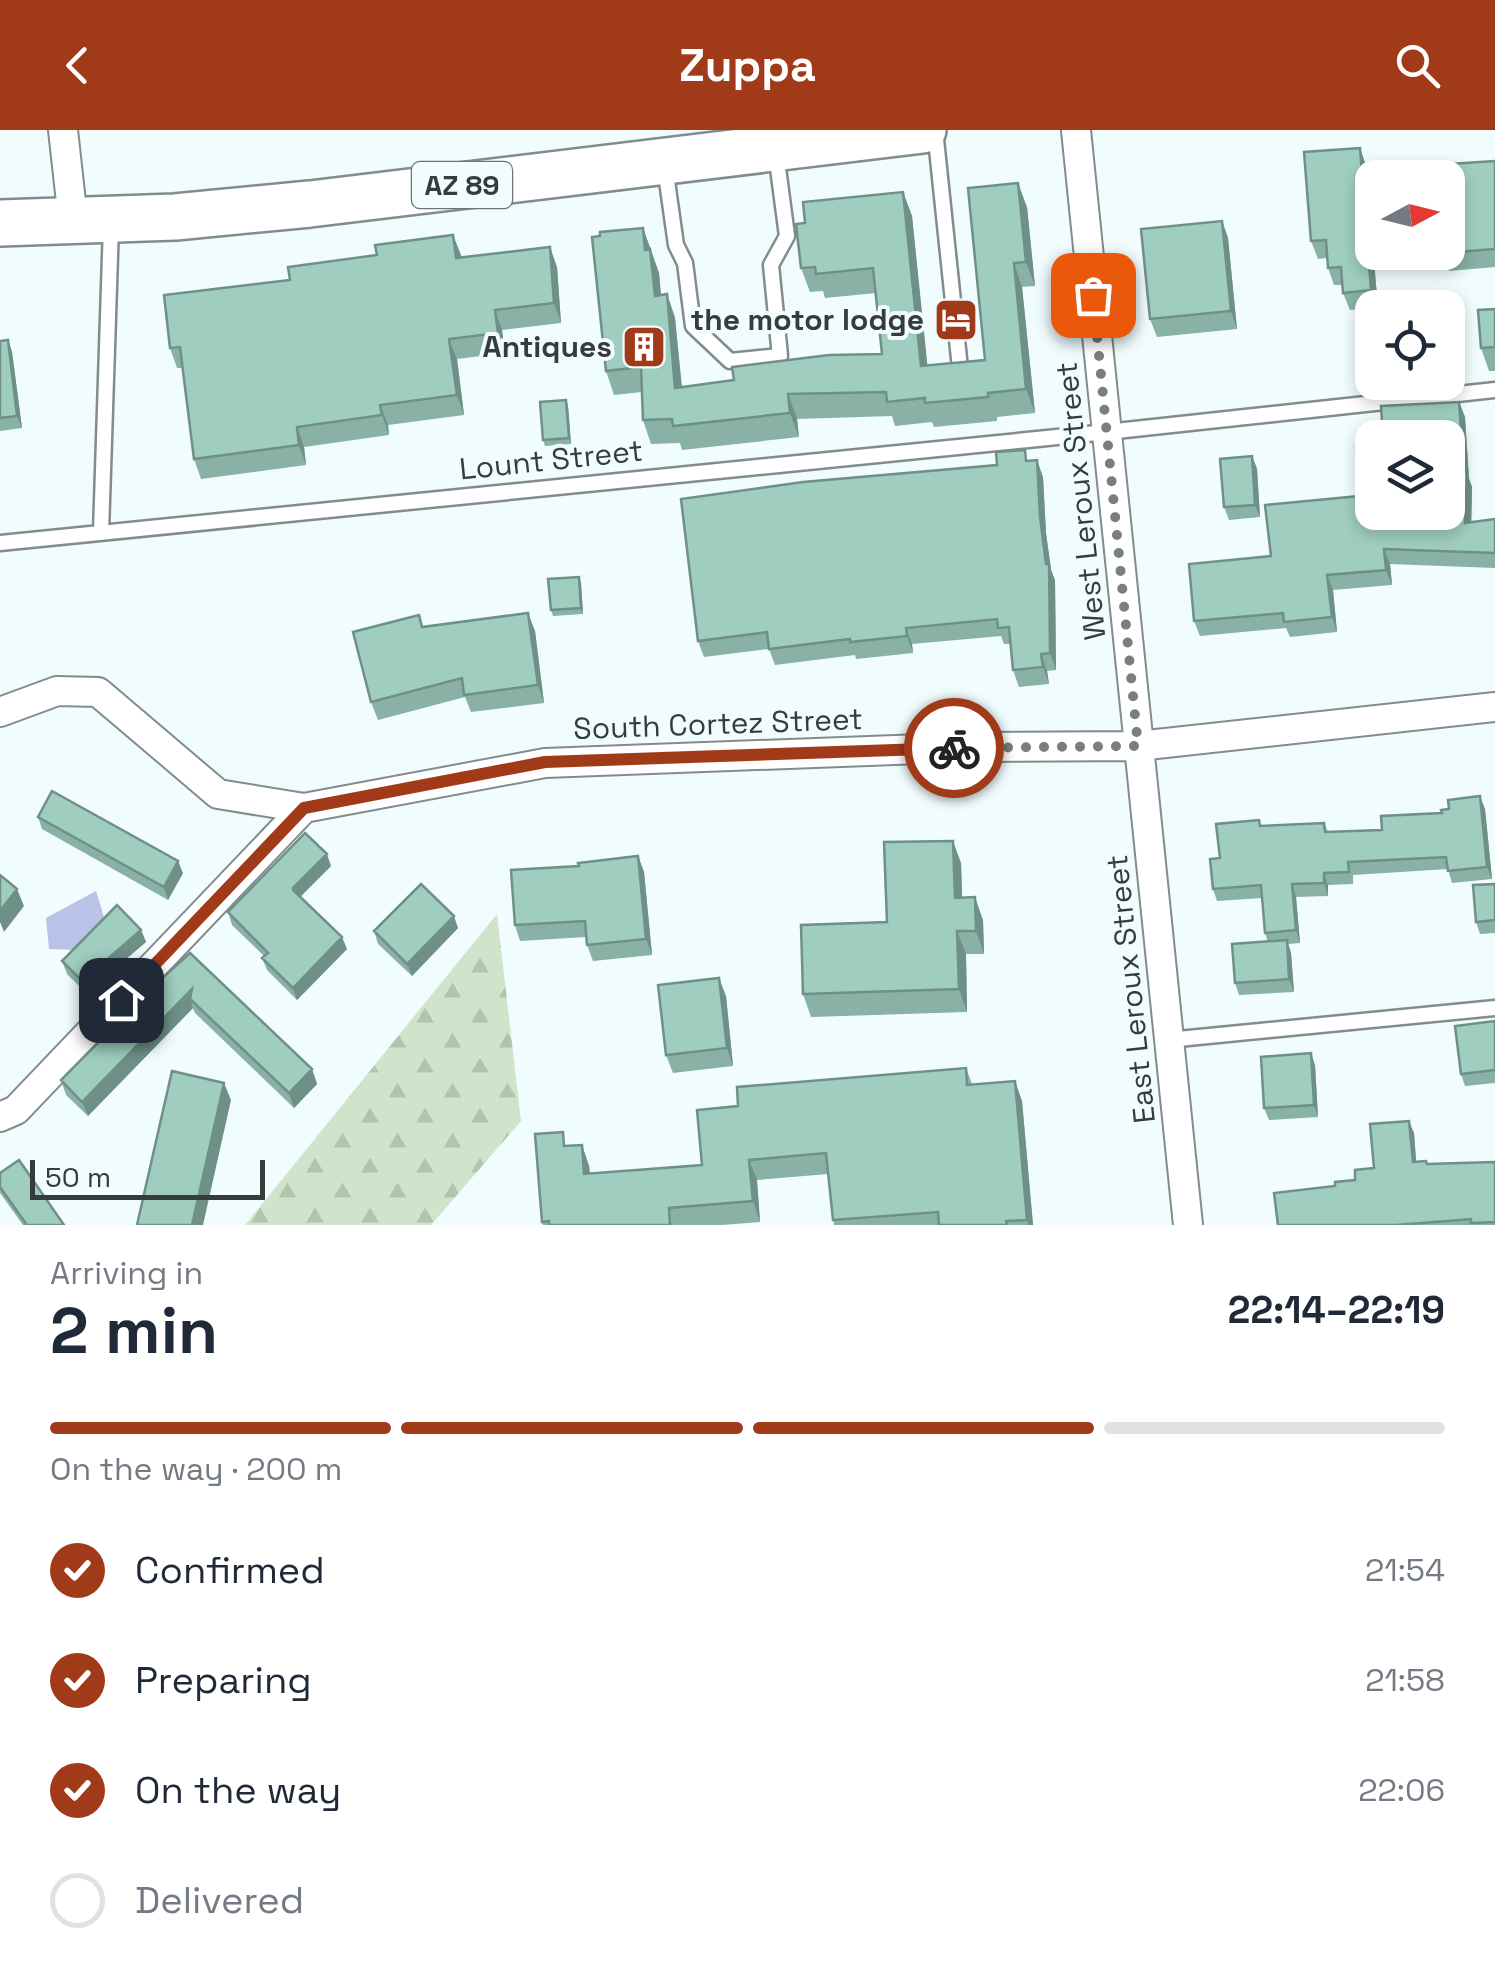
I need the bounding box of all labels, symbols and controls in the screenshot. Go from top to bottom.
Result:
text: Zuppa [679,37,816,94]
icon: back [50,38,105,93]
icon: search [1390,38,1445,93]
north arrow [1355,160,1465,270]
map controls [1355,160,1465,530]
road number: AZ 89 [412,162,512,208]
pin [1051,253,1136,338]
icon: bag [1066,268,1121,323]
button: locate [1355,290,1465,400]
hotel icon: the motor lodge [933,297,979,343]
place label: the motor lodge [690,300,924,339]
building icon: Antiques [621,324,667,370]
place label: Antiques [483,327,612,366]
street label: West Leroux Street [1047,360,1115,642]
button: layers [1355,420,1465,530]
street label: Lount Street [457,430,645,489]
courier [904,698,1004,798]
street label: South Cortez Street [572,699,863,748]
icon: bike [927,721,982,776]
street label: East Leroux Street [1097,853,1164,1125]
pin [79,958,164,1043]
icon: home [94,973,149,1028]
scale bar [30,1155,265,1200]
text: 50 m [45,1159,111,1195]
text: Arriving in [50,1253,203,1293]
text: 22:14–22:19 [1228,1286,1445,1334]
text: 2 min [50,1289,218,1372]
text: On the way · 200 m [50,1449,342,1489]
icon: check [50,1543,105,1598]
text: Confirmed [135,1546,325,1594]
text: 21:54 [1365,1550,1445,1590]
icon: check [50,1653,105,1708]
text: Preparing [135,1656,312,1704]
text: 21:58 [1365,1660,1445,1700]
icon: check [50,1763,105,1818]
text: On the way [135,1766,341,1814]
text: 22:06 [1358,1770,1445,1810]
text: Delivered [135,1876,304,1924]

